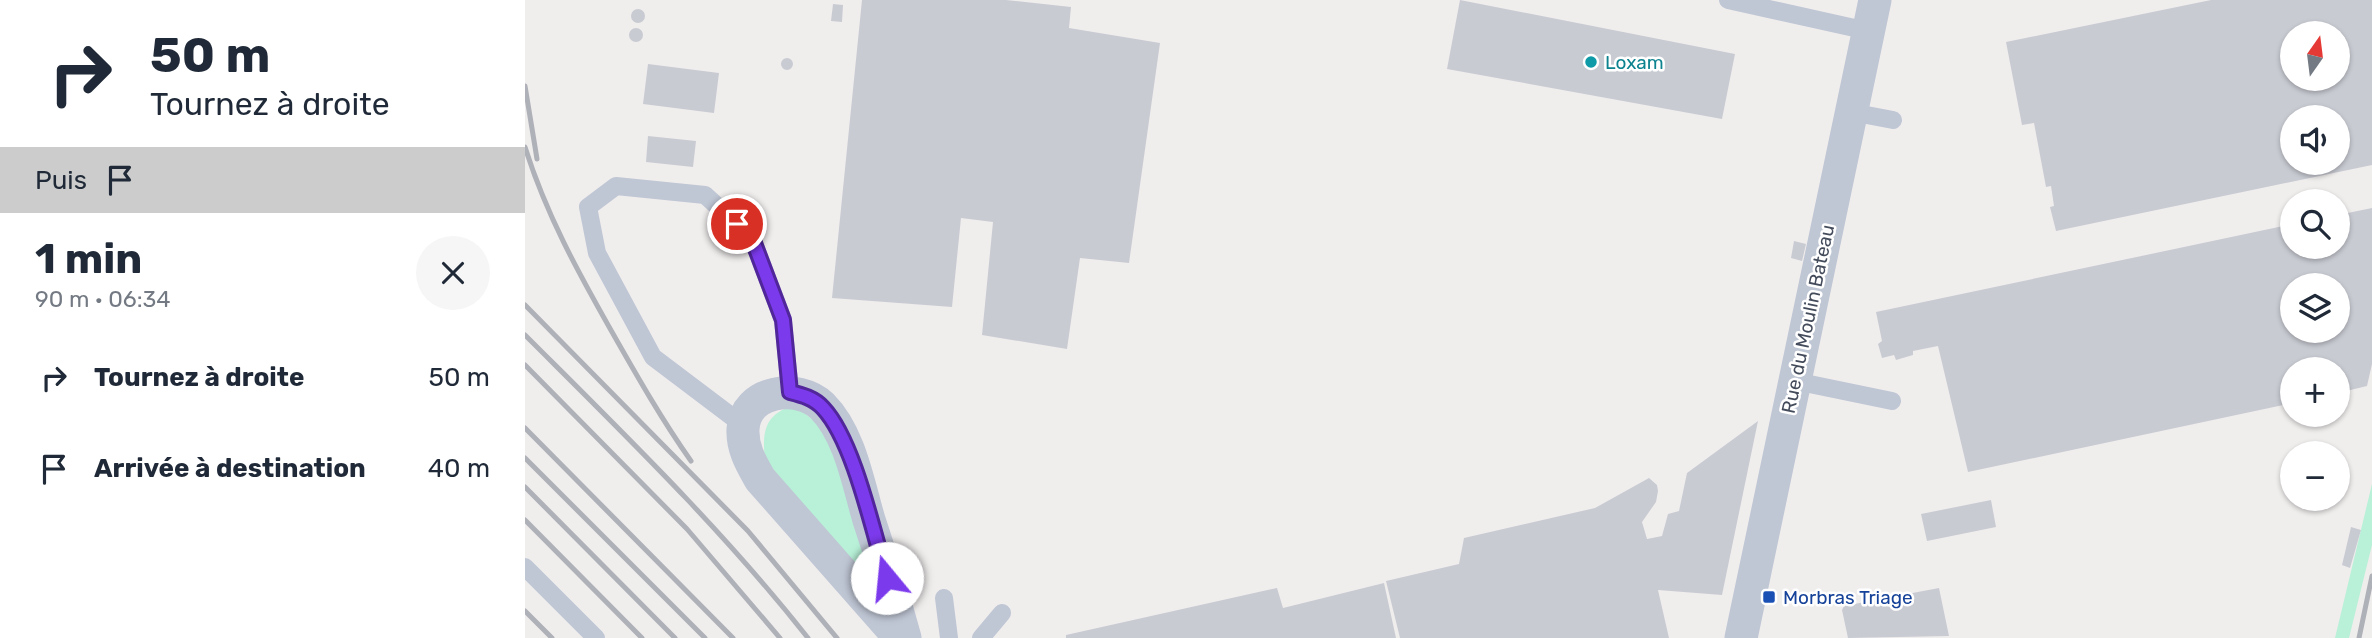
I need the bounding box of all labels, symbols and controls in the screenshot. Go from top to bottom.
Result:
north arrow [2280,21,2350,91]
map controls [2280,21,2350,511]
text: 50 m [150,26,270,84]
icon: right [35,28,126,119]
place label: Loxam [1605,51,1664,74]
marker: Loxam [1583,54,1599,70]
text: Tournez à droite [150,85,390,123]
button: sound [2280,105,2350,175]
icon: arrive [101,161,139,199]
text: Puis [35,165,87,196]
button: search [2280,189,2350,259]
pin [707,194,767,254]
icon: arrive [718,205,756,243]
street label: Rue du Moulin Bateau [1777,222,1839,416]
text: 1 min [35,234,142,284]
button: close [416,236,490,310]
button: layers [2280,273,2350,343]
text: 90 m · 06:34 [35,285,171,313]
button: + [2280,357,2350,427]
icon: right [35,359,73,397]
text: Tournez à droite [94,362,304,393]
text: 50 m [429,362,490,393]
button: − [2280,441,2350,511]
icon: arrive [35,450,73,488]
text: Arrivée à destination [94,453,366,484]
text: 40 m [428,453,490,484]
position arrow [850,541,924,615]
place label: Morbras Triage [1783,586,1913,609]
marker: Morbras Triage [1761,589,1777,605]

